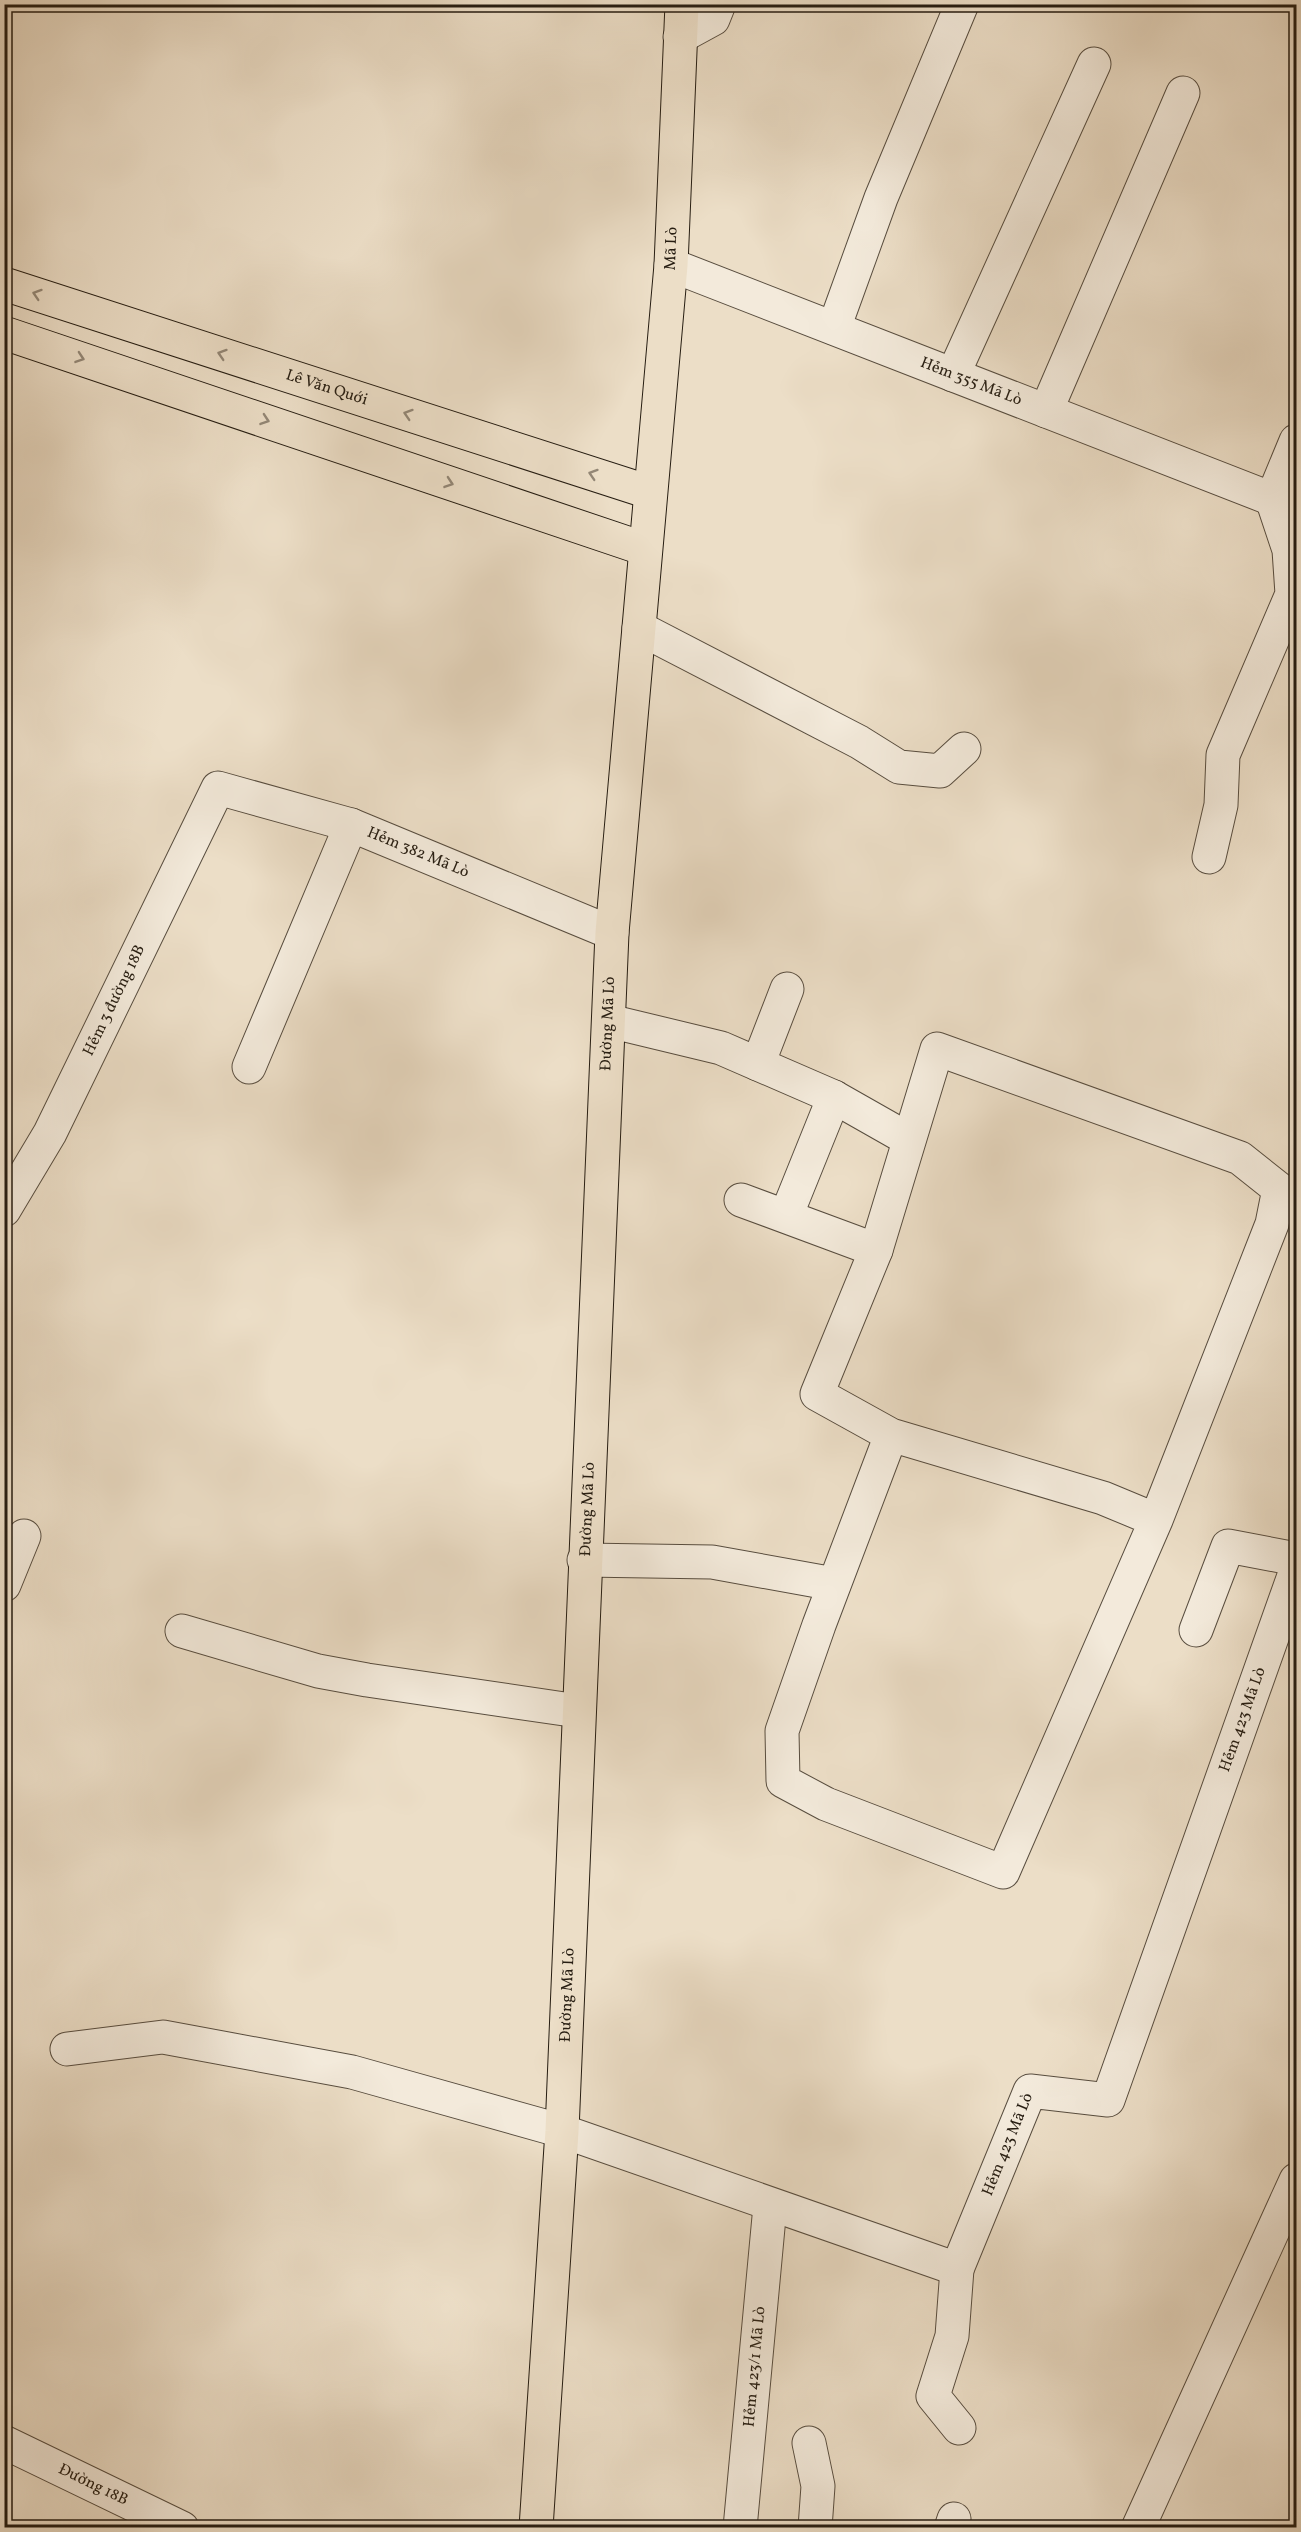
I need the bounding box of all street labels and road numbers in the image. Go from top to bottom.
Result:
street label: Mã Lò [660,226,684,271]
street label: Hẻm 355 Mã Lò [917,352,1025,412]
street label: Lê Văn Quới [283,365,371,412]
street label: Hẻm 382 Mã Lò [364,822,472,884]
street label: Hẻm 3 đường 18B [78,941,151,1060]
street label: Đường Mã Lò [595,976,621,1072]
street label: Đường Mã Lò [575,1462,601,1557]
street label: Hẻm 423 Mã Lò [1214,1664,1272,1775]
street label: Đường Mã Lò [555,1947,581,2043]
street label: Hẻm 423 Mã Lò [977,2090,1039,2199]
street label: Hẻm 423/1 Mã Lò [738,2305,772,2428]
street label: Đường 18B [54,2459,132,2511]

